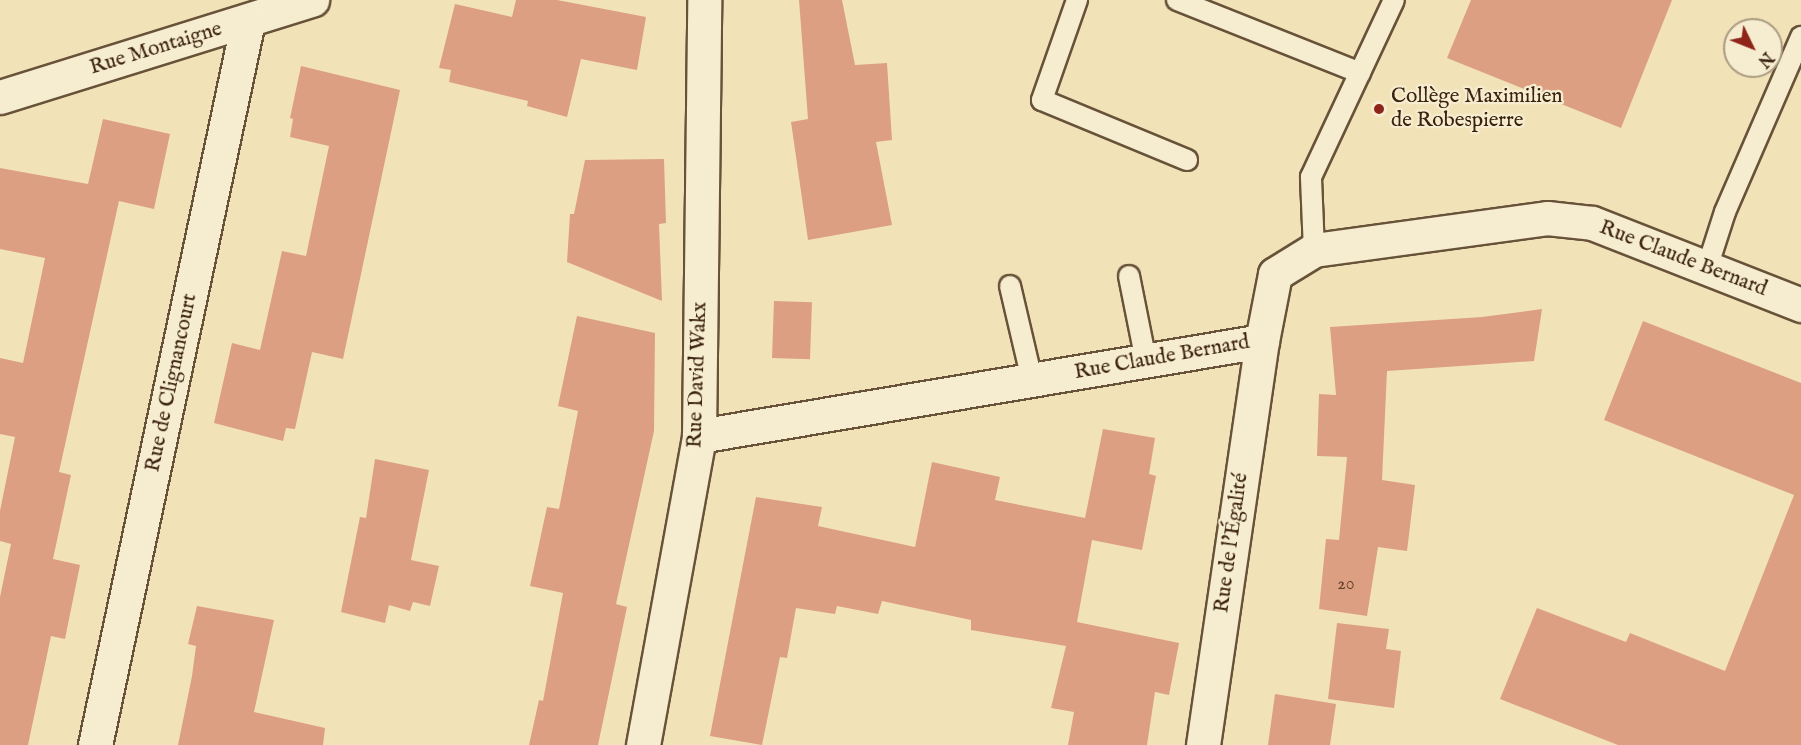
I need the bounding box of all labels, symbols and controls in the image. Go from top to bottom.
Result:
street label: Rue Montaigne [87,17,225,81]
north arrow [1723,18,1783,78]
text: N [1753,47,1777,71]
place label: Collège Maximilien de Robespierre [1391,84,1563,134]
marker: Collège Maximilien de Robespierre [1372,102,1386,116]
street label: Rue Claude Bernard [1596,215,1770,303]
street label: Rue de Clignancourt [141,292,203,474]
street label: Rue David Wakx [683,301,713,449]
street label: Rue Claude Bernard [1072,330,1252,386]
street label: Rue de l'Égalité [1210,471,1254,615]
house number: 20 [1337,574,1355,596]

